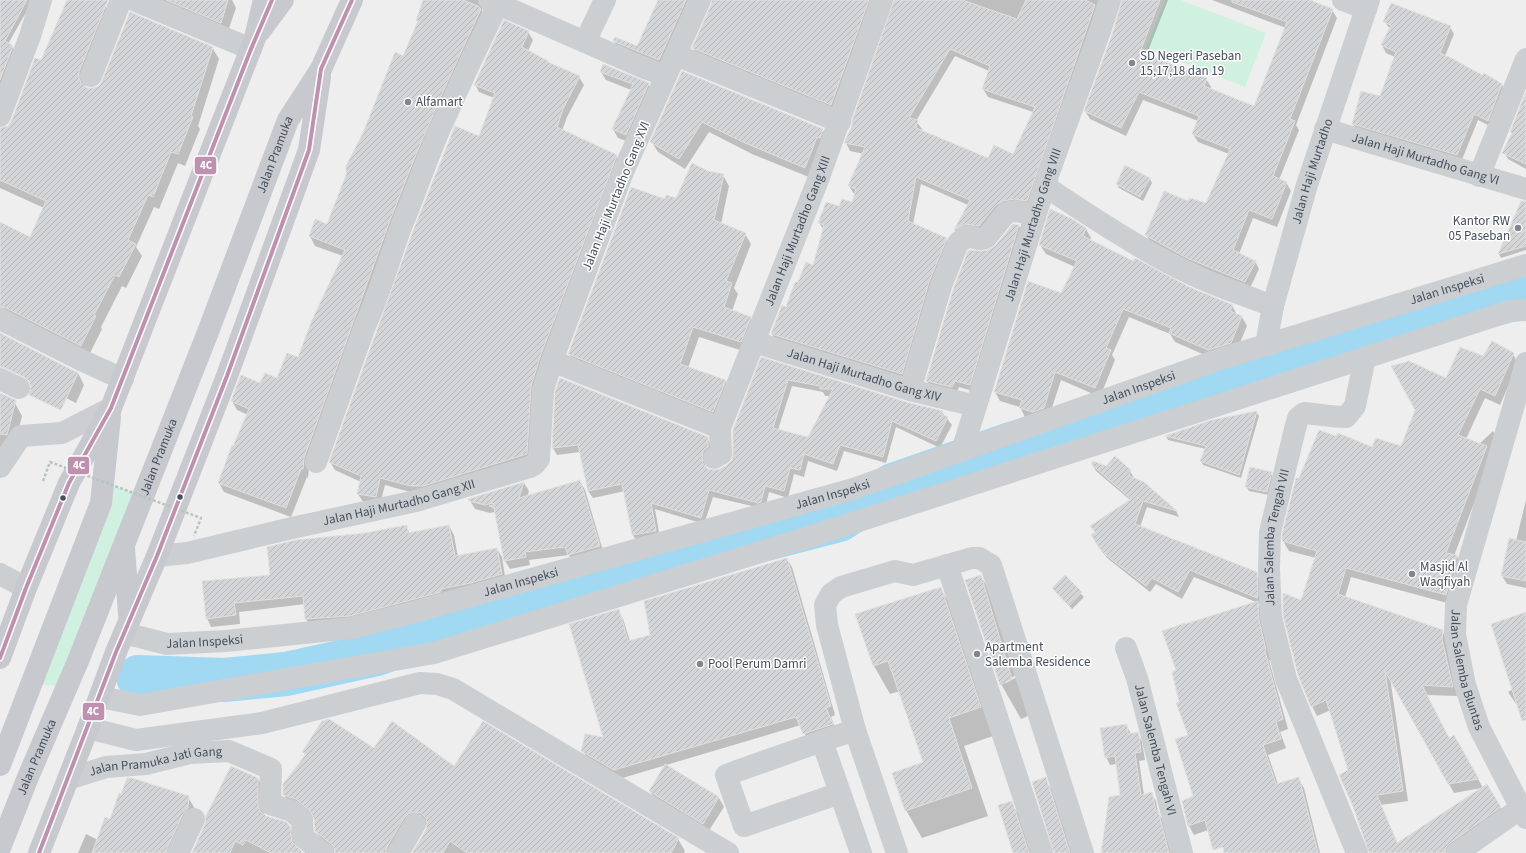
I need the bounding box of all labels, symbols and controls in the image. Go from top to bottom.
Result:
place label: SD Negeri Paseban 15,17,18 dan 19 [1140,47,1241,80]
marker: SD Negeri Paseban 15,17,18 dan 19 [1127,58,1137,68]
place label: Alfamart [416,93,463,111]
marker: Alfamart [403,97,413,107]
street label: Jalan Pramuka [252,112,298,196]
street label: Jalan Haji Murtadho [1287,116,1338,226]
street label: Jalan Haji Murtadho Gang XVI [578,119,654,273]
street label: Jalan Haji Murtadho Gang VI [1350,128,1502,190]
street label: Jalan Haji Murtadho Gang VIII [1000,146,1066,304]
street label: Jalan Haji Murtadho Gang XIII [760,153,835,309]
line badge: 4C [194,156,217,175]
text: 4C [200,158,213,173]
place label: Kantor RW 05 Paseban [1449,212,1510,245]
marker: Kantor RW 05 Paseban [1513,223,1523,233]
street label: Jalan Inspeksi [1408,269,1487,309]
street label: Jalan Haji Murtadho Gang XIV [785,344,943,406]
street label: Jalan Inspeksi [1099,366,1178,409]
street label: Jalan Pramuka [135,416,182,498]
line badge: 4C [67,456,90,475]
text: 4C [73,458,86,473]
street label: Jalan Salemba Tengah VII [1260,467,1294,606]
street label: Jalan Haji Murtadho Gang XII [321,475,477,530]
street label: Jalan Inspeksi [793,475,873,514]
unlabelled marker [175,492,185,502]
unlabelled marker [58,493,68,503]
place label: Masjid Al Waqfiyah [1420,558,1470,591]
street label: Jalan Inspeksi [481,563,560,601]
marker: Masjid Al Waqfiyah [1407,569,1417,579]
street label: Jalan Salemba Bluntas [1446,609,1489,734]
street label: Jalan Inspeksi [166,630,244,653]
place label: Apartment Salemba Residence [985,638,1090,671]
marker: Apartment Salemba Residence [972,649,982,659]
place label: Pool Perum Damri [708,655,807,673]
marker: Pool Perum Damri [695,659,705,669]
street label: Jalan Salemba Tengah VI [1130,682,1181,817]
line badge: 4C [82,702,105,721]
text: 4C [87,704,100,719]
street label: Jalan Pramuka [13,716,61,798]
street label: Jalan Pramuka Jati Gang [87,742,223,781]

